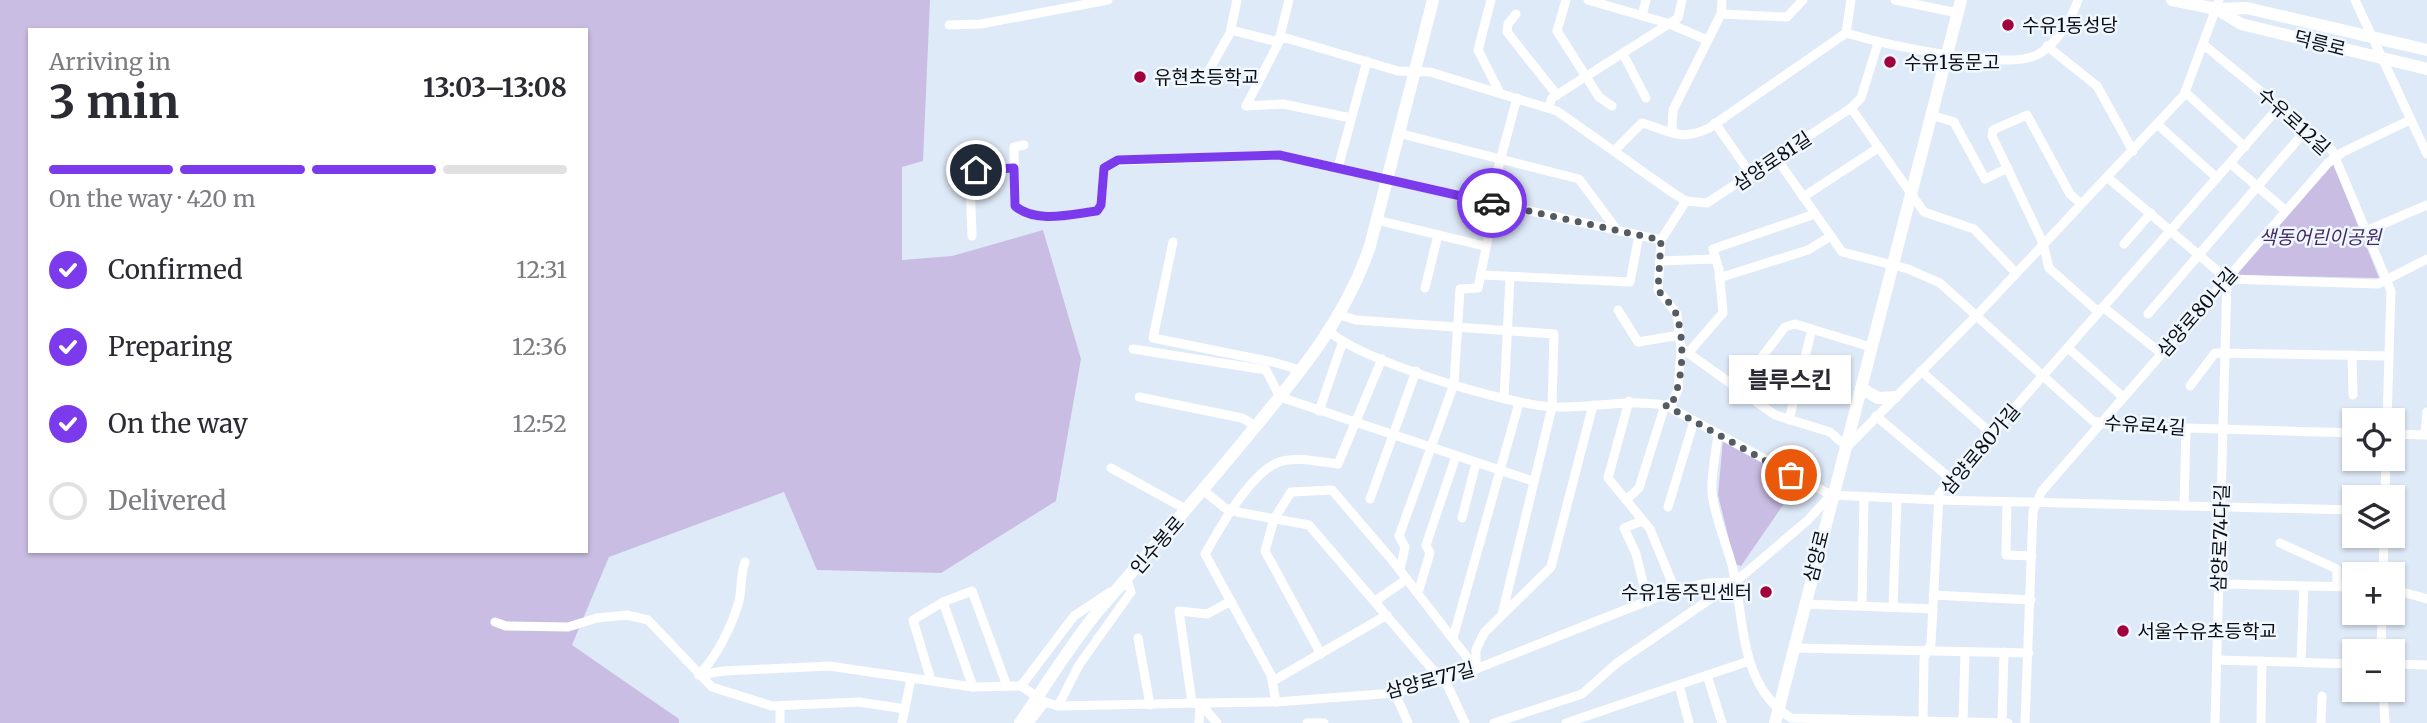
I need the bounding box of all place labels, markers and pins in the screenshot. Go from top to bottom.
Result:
place label: 수유1동성당 [2022,13,2118,37]
marker: 수유1동성당 [2000,17,2016,33]
place label: 수유1동문고 [1904,50,2000,74]
marker: 수유1동문고 [1882,54,1898,70]
place label: 유현초등학교 [1154,65,1259,89]
marker: 유현초등학교 [1132,69,1148,85]
pin [946,140,1006,200]
callout: 블루스킨 [1730,356,1852,405]
pin [1761,445,1821,505]
place label: 수유1동주민센터 [1621,580,1752,604]
marker: 수유1동주민센터 [1758,584,1774,600]
place label: 서울수유초등학교 [2137,619,2277,643]
marker: 서울수유초등학교 [2115,623,2131,639]

